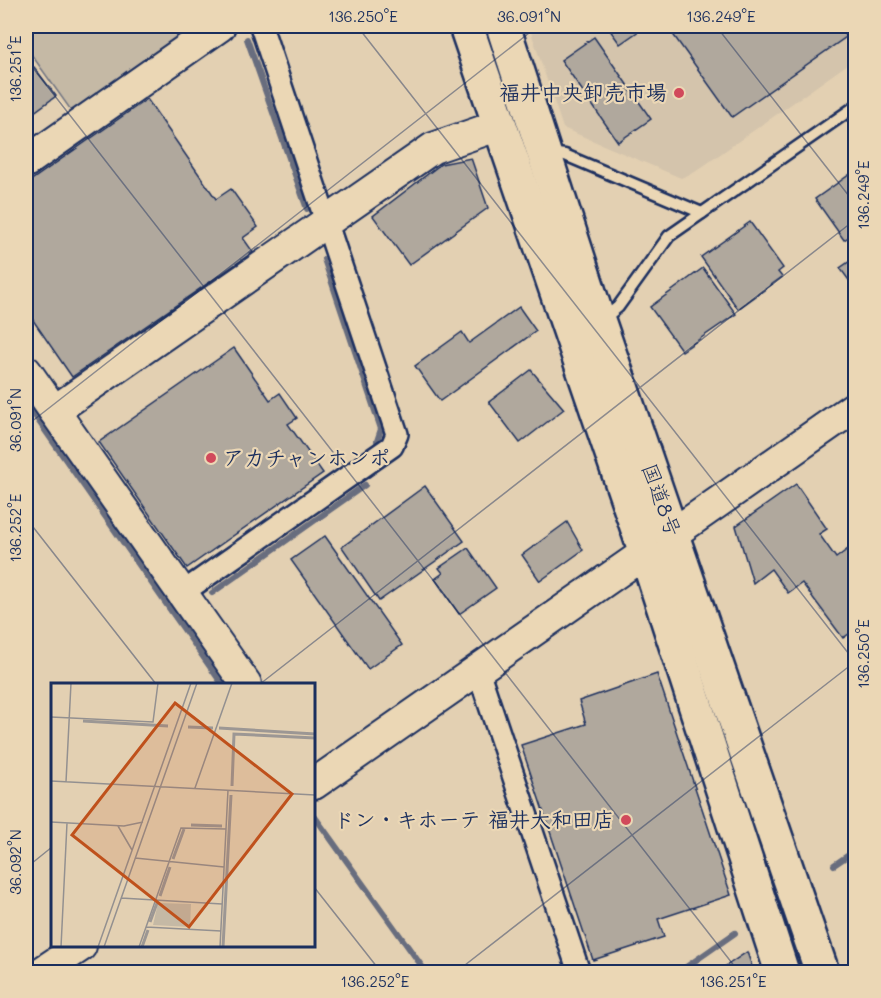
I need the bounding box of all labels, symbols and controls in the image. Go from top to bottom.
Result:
text: 136.250°E [328,6,398,26]
text: 36.091°N [497,6,561,26]
text: 136.249°E [686,6,756,26]
text: 136.251°E [5,35,25,103]
place label: 福井中央卸売市場 [499,78,667,105]
marker: 福井中央卸売市場 [672,86,686,100]
text: 136.249°E [853,160,873,230]
text: 36.091°N [5,388,25,452]
place label: アカチャンホンポ [223,443,390,470]
marker: アカチャンホンポ [204,451,218,465]
street label: 国道8号 [637,459,688,540]
text: 136.252°E [5,493,25,562]
text: 136.250°E [853,619,873,689]
inset map [51,683,315,947]
place label: ドン・キホーテ 福井大和田店 [333,805,614,832]
marker: ドン・キホーテ 福井大和田店 [619,813,633,827]
text: 36.092°N [5,829,25,895]
text: 136.252°E [341,971,410,991]
text: 136.251°E [699,971,767,991]

